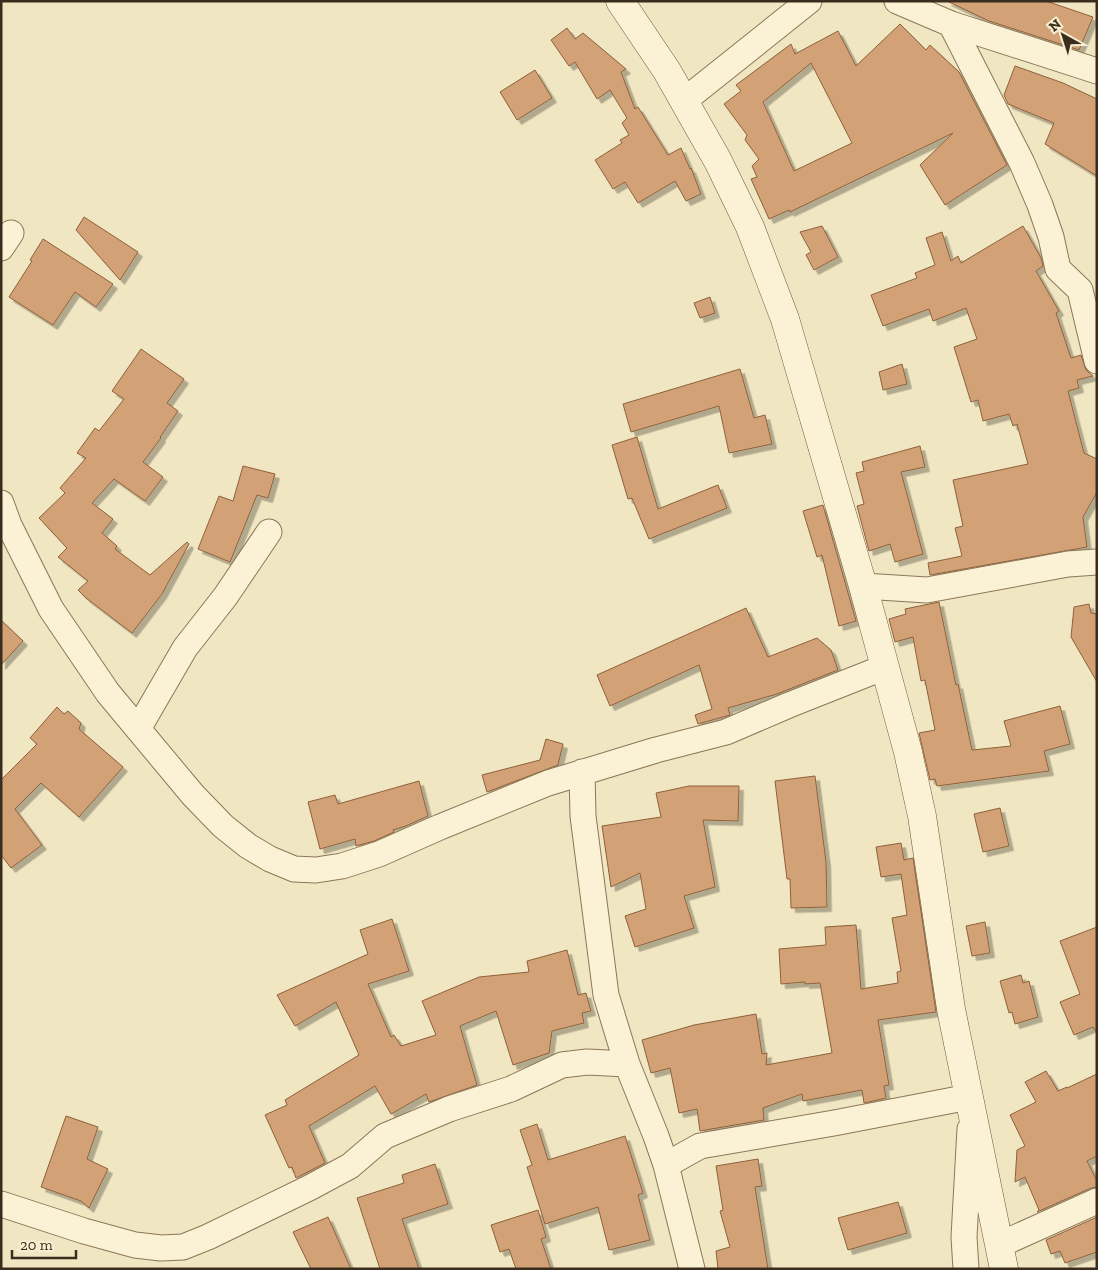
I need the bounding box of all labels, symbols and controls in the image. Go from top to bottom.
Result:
north arrow [1038,10,1088,60]
text: N [1046,15,1065,35]
scale bar [12,1228,76,1260]
text: 20 m [20,1236,53,1254]

